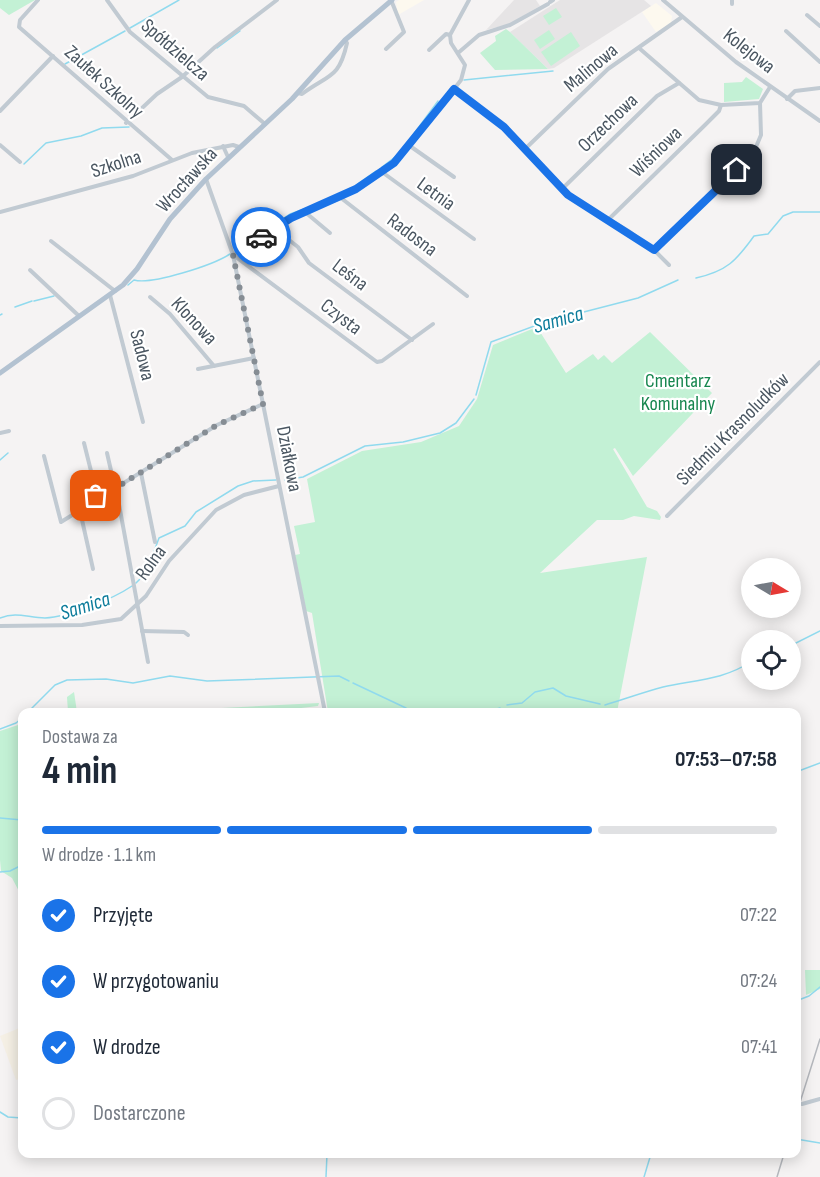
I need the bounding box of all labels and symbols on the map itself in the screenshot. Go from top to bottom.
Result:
street label: Spółdzielcza [136,14,214,86]
street label: Kolejowa [718,23,780,79]
street label: Malinowa [559,39,623,97]
street label: Zaułek Szkolny [60,40,149,124]
street label: Orzechowa [573,89,643,157]
street label: Wiśniowa [625,121,687,183]
street label: Wrocławska [151,142,223,218]
pin [711,144,762,195]
street label: Szkolna [88,145,144,183]
street label: Letnia [412,172,460,216]
courier [231,207,291,267]
street label: Radosna [382,208,442,262]
street label: Leśna [327,254,373,296]
street label: Klonowa [166,292,222,350]
street label: Czysta [316,294,366,340]
water label: Samica [530,301,586,339]
street label: Sadowa [124,327,160,383]
street label: Siedmiu Krasnoludków [671,367,795,491]
park label: Cmentarz Komunalny [641,369,715,416]
street label: Działkowa [271,424,307,494]
pin [70,470,121,521]
street label: Rolna [130,541,172,585]
north arrow [741,558,801,618]
water label: Samica [57,586,114,626]

